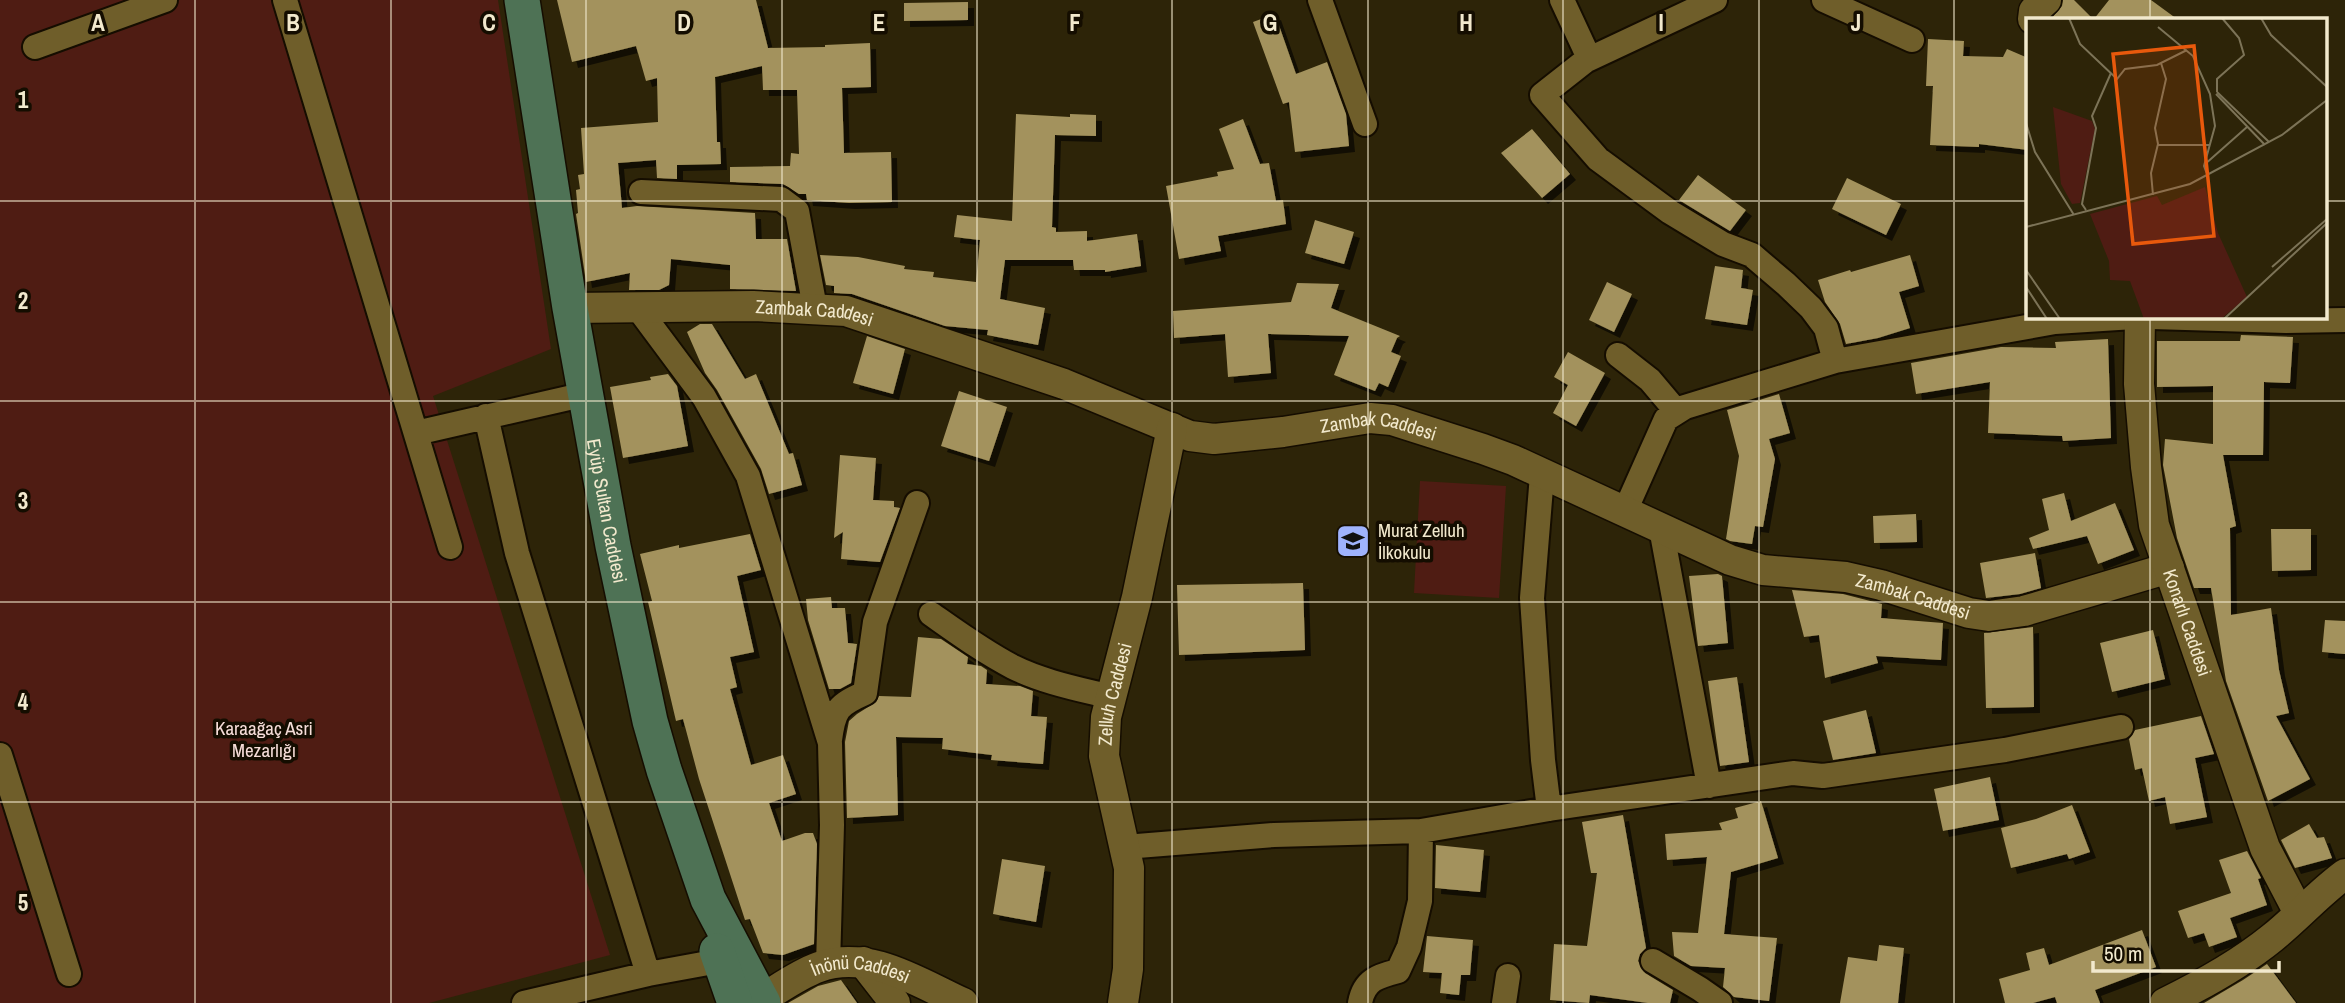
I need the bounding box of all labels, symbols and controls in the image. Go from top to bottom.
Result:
text: A [91,7,105,38]
text: B [286,7,300,38]
text: C [482,7,496,38]
text: D [677,7,691,38]
text: E [873,7,885,38]
text: F [1069,7,1081,38]
text: G [1263,7,1277,38]
text: H [1459,7,1473,38]
text: I [1658,7,1664,38]
text: J [1851,7,1861,38]
inset map [2026,18,2328,318]
text: 1 [18,84,29,115]
text: 2 [18,285,28,316]
street label: Zambak Caddesi [755,293,877,332]
street label: Zambak Caddesi [1318,405,1440,446]
street label: Eyüp Sultan Caddesi [581,437,634,586]
text: 3 [18,485,28,516]
place label: Murat Zelluh İlkokulu [1378,517,1465,565]
school or university icon: Murat Zelluh İlkokulu [1334,522,1372,560]
street label: Konarlı Caddesi [2157,565,2218,680]
street label: Zambak Caddesi [1853,567,1974,626]
street label: Zelluh Caddesi [1092,640,1138,746]
text: 4 [18,686,29,717]
park label: Karaağaç Asri Mezarlığı [215,715,313,763]
text: 5 [18,887,28,918]
scale bar [2093,930,2278,974]
text: 50 m [2104,939,2142,968]
street label: İnönü Caddesi [806,949,914,989]

